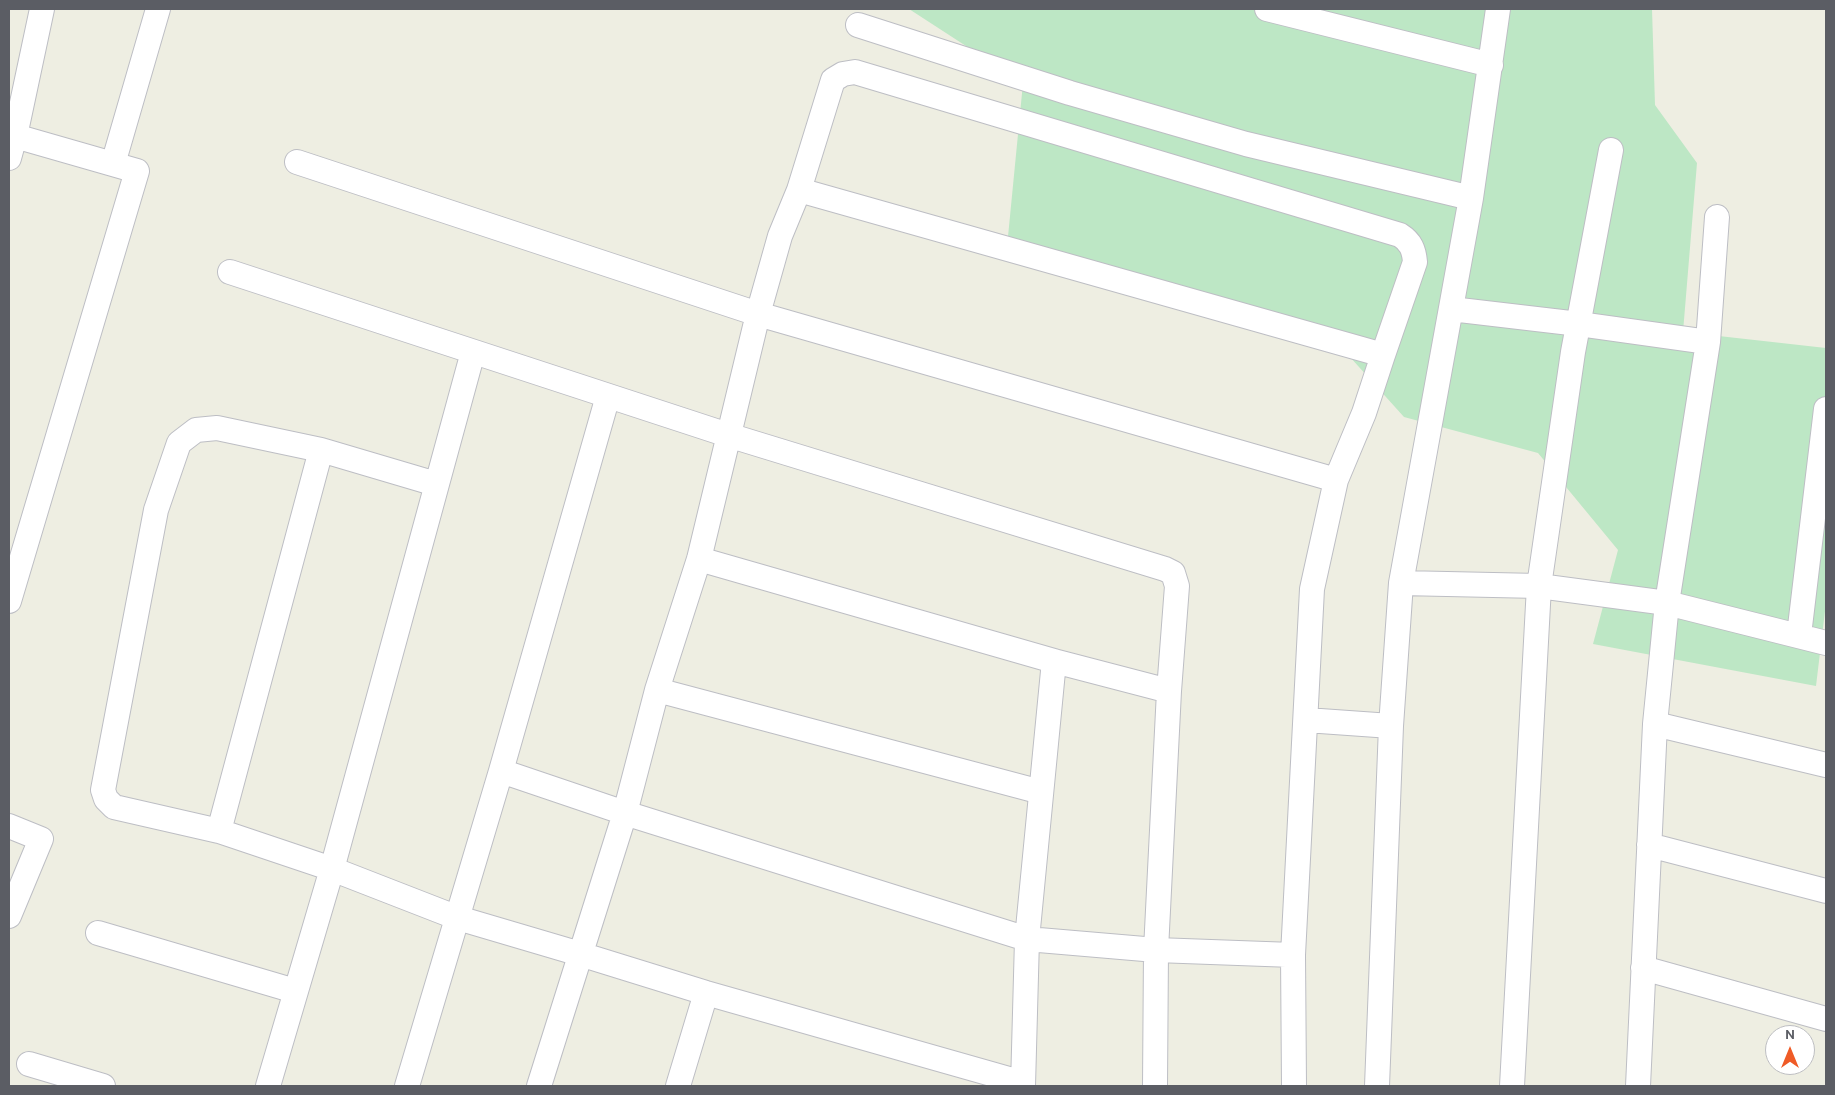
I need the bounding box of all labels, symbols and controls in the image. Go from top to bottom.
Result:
north arrow [1765,1025,1815,1075]
text: N [1785,1027,1795,1044]

